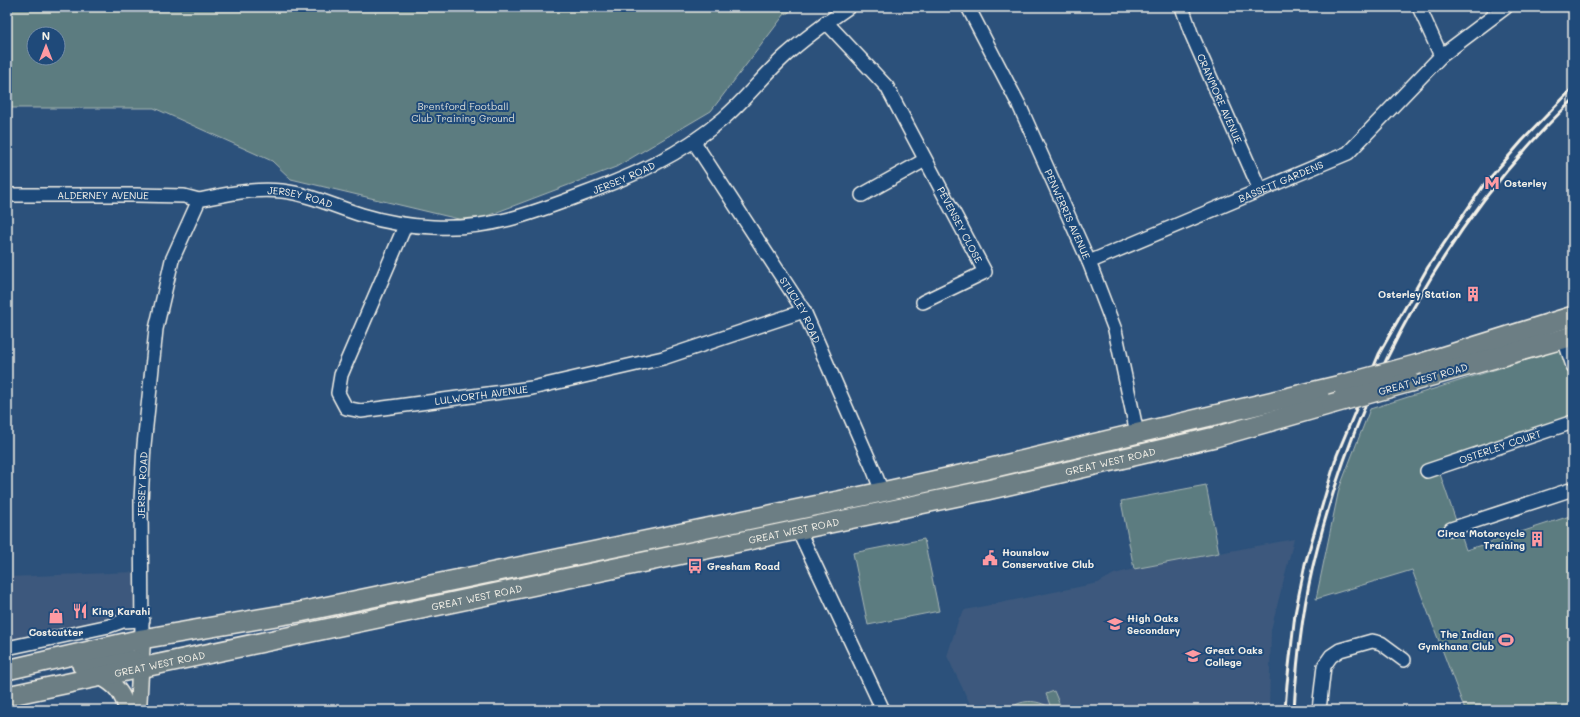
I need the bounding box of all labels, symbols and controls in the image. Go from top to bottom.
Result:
north arrow [26,26,66,66]
text: N [42,28,50,43]
street label: CRANMORE AVENUE [1194,51,1246,146]
park label: Brentford Football Club Training Ground [411,99,515,125]
street label: BASSETT GARDENS [1236,157,1326,205]
street label: JERSEY ROAD [591,158,658,197]
street label: PENWERRIS AVENUE [1042,167,1094,262]
metro station icon: Osterley [1483,174,1501,192]
place label: Osterley [1504,176,1547,190]
street label: JERSEY ROAD [267,183,335,211]
street label: PEVENSEY CLOSE [934,184,986,265]
street label: ALDERNEY AVENUE [57,188,149,202]
street label: STUCLEY ROAD [777,274,824,345]
building icon: Osterley Station [1464,285,1482,303]
place label: Osterley Station [1378,287,1461,301]
street label: GREAT WEST ROAD [1377,360,1469,398]
street label: LULWORTH AVENUE [434,382,529,408]
street label: OSTERLEY COURT [1457,426,1543,467]
street label: GREAT WEST ROAD [1064,444,1157,479]
street label: JERSEY ROAD [134,451,151,519]
street label: GREAT WEST ROAD [747,514,841,547]
place label: Circa Motorcycle Training [1437,526,1525,552]
building icon: Circa Motorcycle Training [1528,530,1546,548]
place label: Hounslow Conservative Club [1002,545,1094,571]
public building icon: Hounslow Conservative Club [981,549,999,567]
bus stop icon: Gresham Road [686,557,704,575]
place label: Gresham Road [707,559,781,573]
street label: GREAT WEST ROAD [430,581,523,614]
restaurant icon: King Karahi [71,602,89,620]
place label: King Karahi [92,604,151,618]
shop icon: Costcutter [47,607,65,625]
place label: High Oaks Secondary [1127,611,1181,637]
school or university icon: High Oaks Secondary [1106,615,1124,633]
place label: Costcutter [29,625,83,639]
place label: The Indian Gymkhana Club [1418,627,1494,653]
sports icon: The Indian Gymkhana Club [1497,631,1515,649]
place label: Great Oaks College [1205,643,1263,669]
school or university icon: Great Oaks College [1184,647,1202,665]
street label: GREAT WEST ROAD [113,648,206,680]

